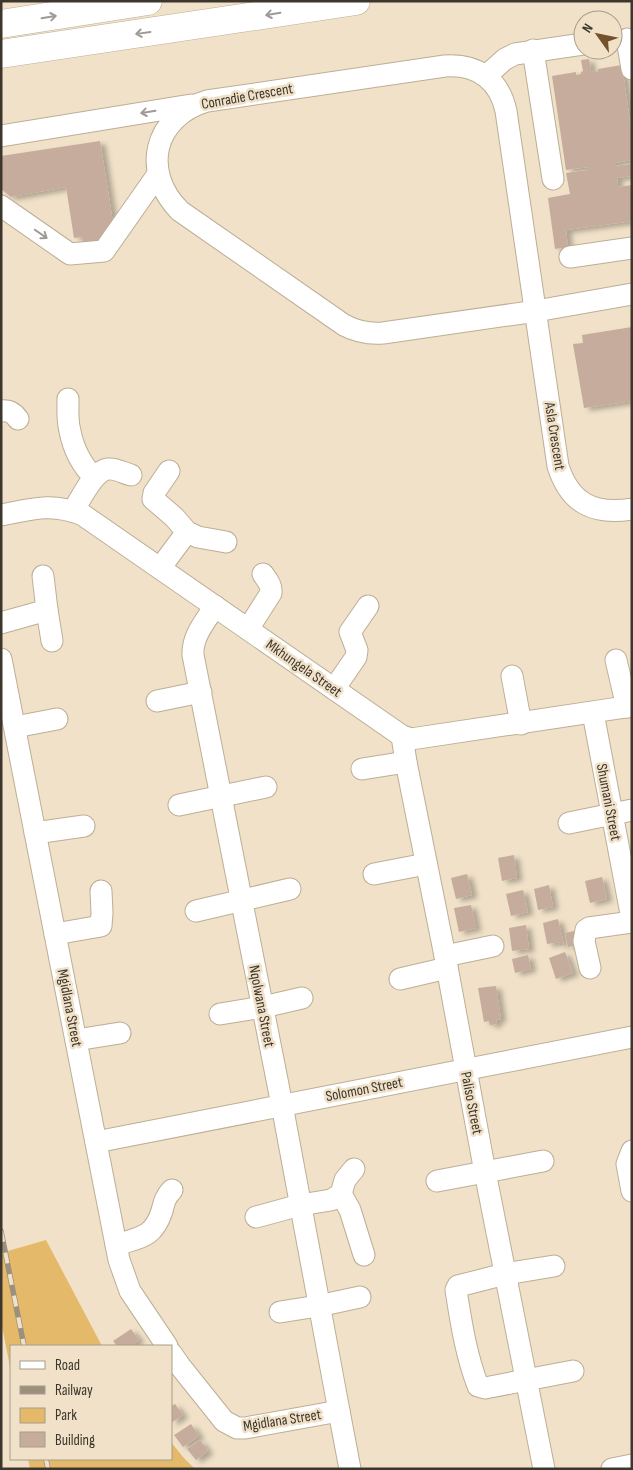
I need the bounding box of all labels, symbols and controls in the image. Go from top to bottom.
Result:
one-way arrow [265,9,281,19]
north arrow [573,10,623,60]
one-way arrow [41,11,57,21]
text: N [578,20,597,36]
one-way arrow [135,28,151,38]
street label: Conradie Crescent [200,79,295,114]
one-way arrow [140,107,156,117]
one-way arrow [34,229,48,239]
street label: Asla Crescent [540,400,569,472]
street label: Mkhungela Street [262,635,346,702]
street label: Shumani Street [592,762,625,842]
street label: Nqolwana Street [244,963,279,1049]
street label: Mgidlana Street [53,968,86,1049]
street label: Paliso Street [456,1070,487,1136]
street label: Solomon Street [324,1073,405,1106]
legend [10,1345,172,1460]
text: Road [55,1356,80,1375]
text: Railway [55,1381,93,1400]
street label: Mgidlana Street [242,1405,323,1436]
text: Park [55,1406,77,1425]
text: Building [55,1431,95,1450]

